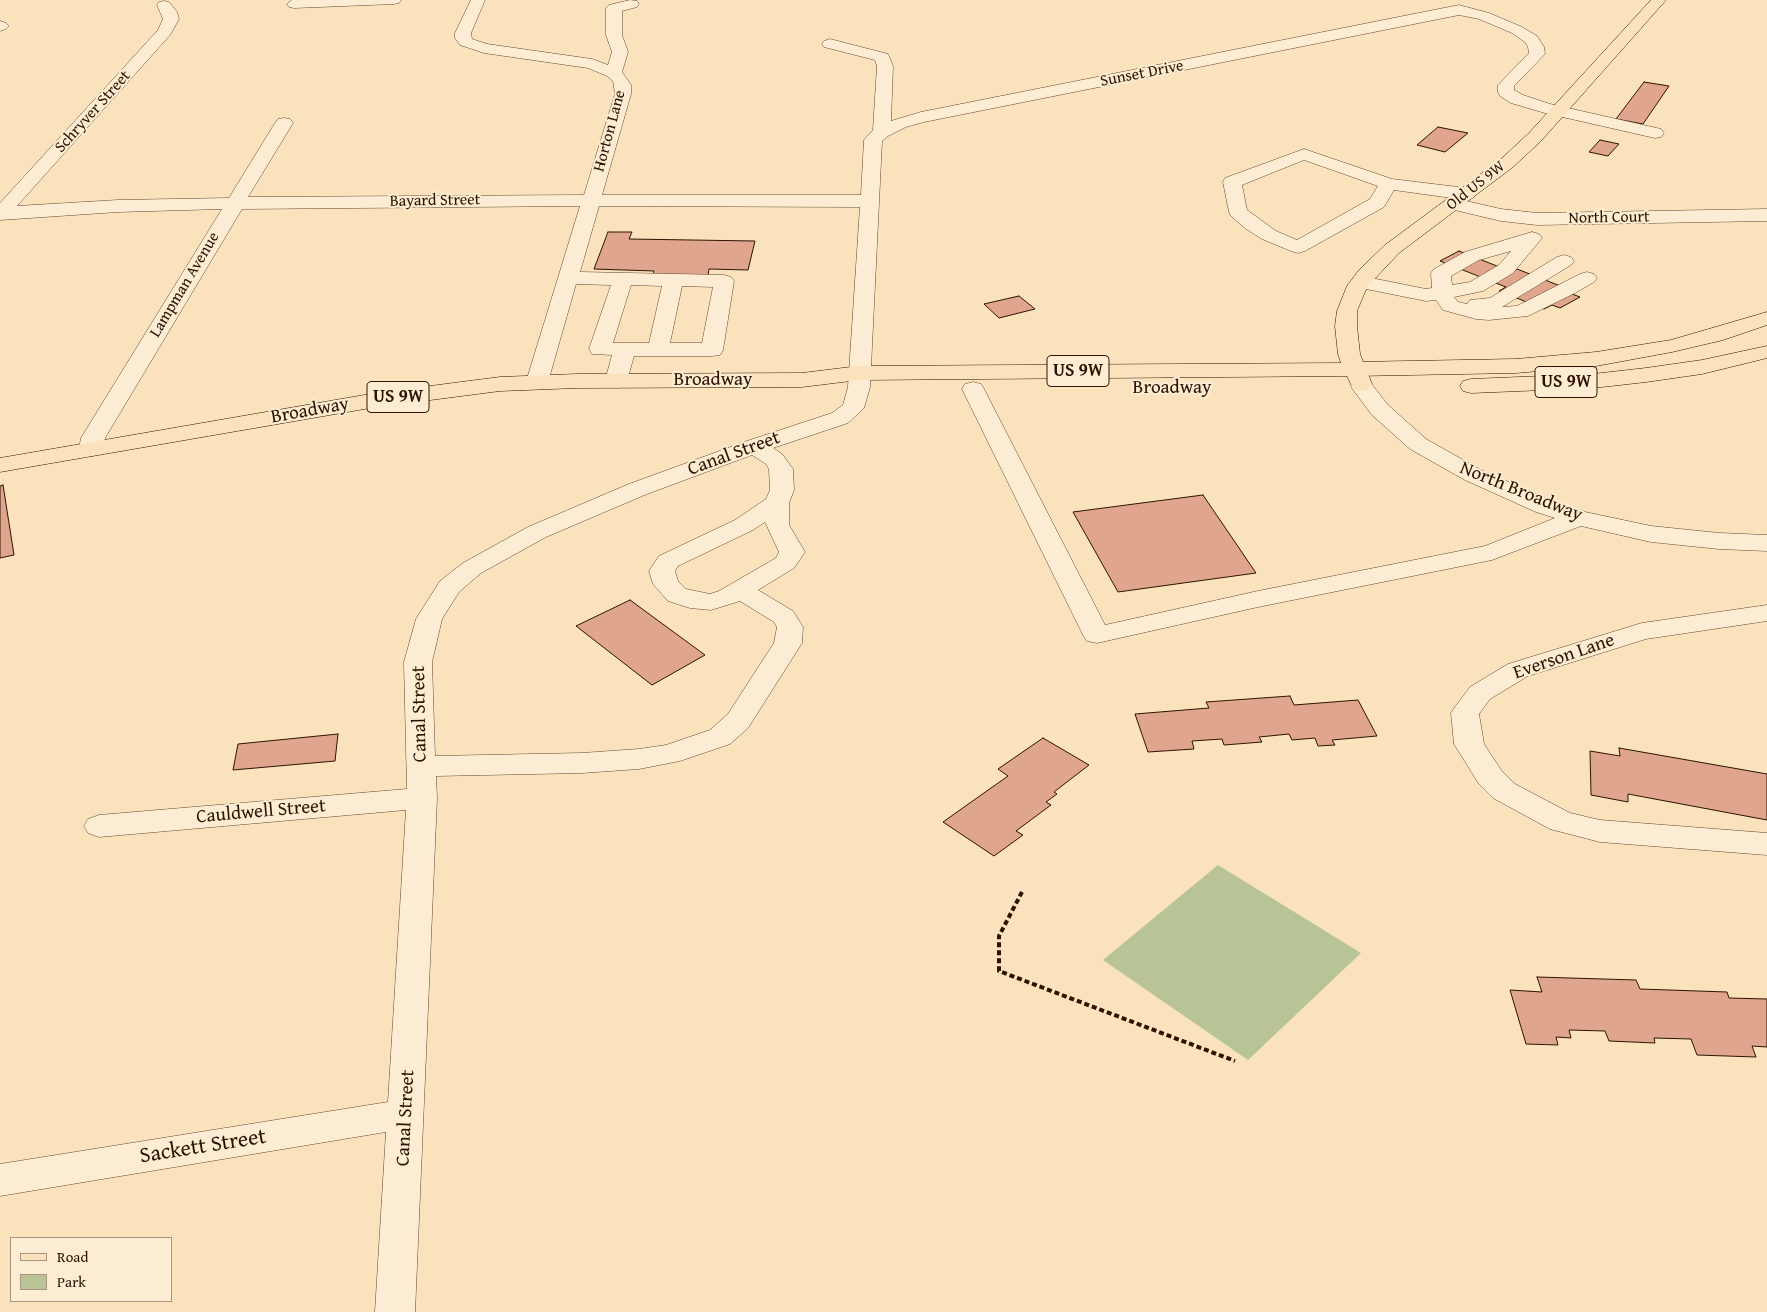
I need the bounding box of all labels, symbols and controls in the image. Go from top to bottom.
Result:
street label: Sunset Drive [1099,57,1185,91]
street label: Schryver Street [51,67,135,157]
street label: Horton Lane [590,88,630,174]
street label: Old US 9W [1443,157,1509,215]
street label: Bayard Street [389,191,481,211]
street label: North Court [1568,208,1650,228]
street label: Lampman Avenue [146,229,224,341]
road number: US 9W [1047,356,1109,386]
road number: US 9W [1535,367,1597,398]
street label: Broadway [674,369,752,391]
street label: Broadway [1133,377,1211,399]
road number: US 9W [367,382,429,412]
street label: Broadway [269,393,351,429]
street label: Canal Street [685,427,783,481]
street label: North Broadway [1456,457,1586,527]
street label: Everson Lane [1511,629,1617,685]
street label: Canal Street [408,666,432,762]
street label: Cauldwell Street [195,795,327,829]
street label: Canal Street [392,1069,420,1167]
street label: Sackett Street [138,1124,268,1170]
legend [10,1237,172,1302]
text: Road [57,1246,88,1267]
text: Park [57,1271,86,1292]

